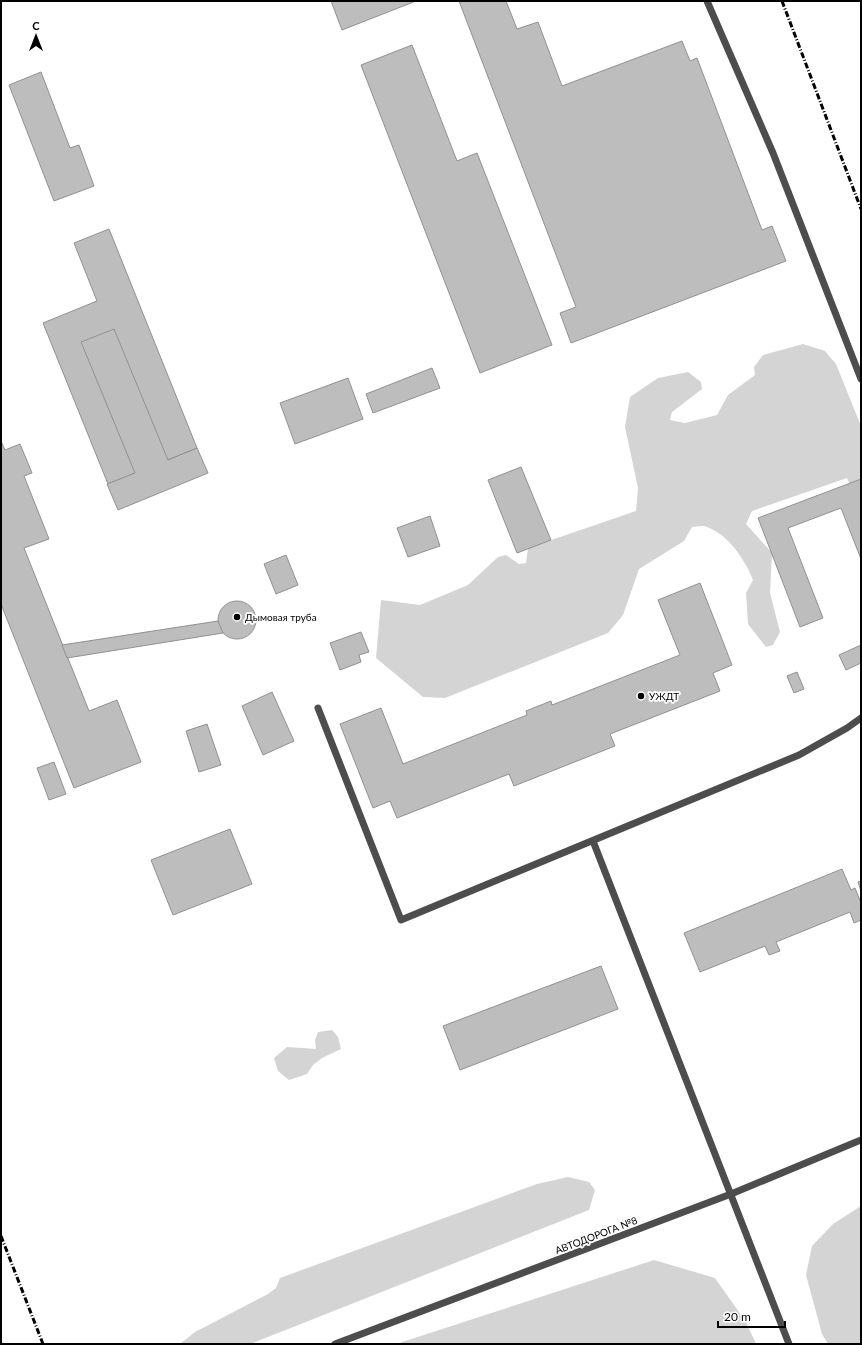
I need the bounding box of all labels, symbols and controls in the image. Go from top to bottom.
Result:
north arrow [16,16,56,56]
text: С [32,19,40,32]
place label: Дымовая труба [245,611,317,623]
marker: Дымовая труба [232,612,242,622]
place label: УЖДТ [649,690,679,702]
marker: УЖДТ [636,691,646,701]
street label: АВТОДОРОГА №8 [553,1214,639,1256]
scale bar [718,1303,785,1329]
text: 20 m [724,1309,751,1324]

